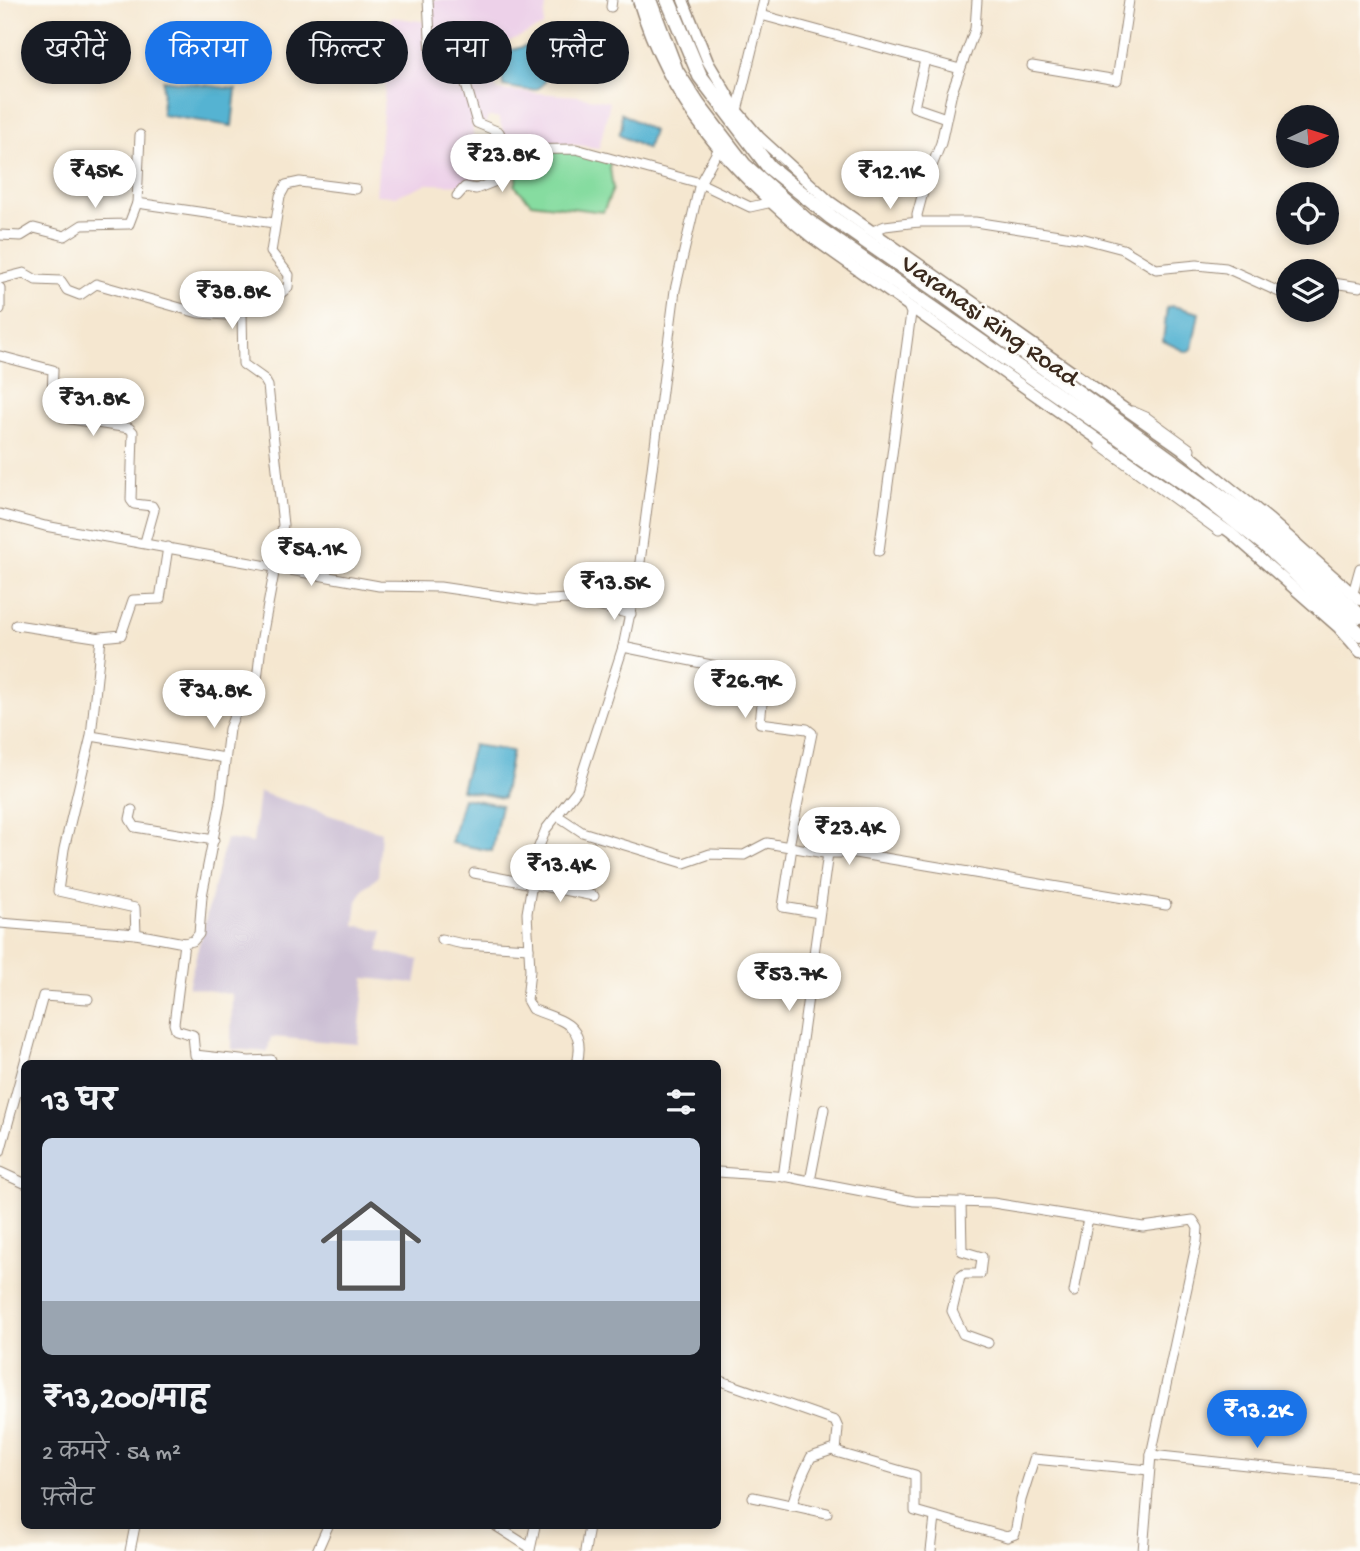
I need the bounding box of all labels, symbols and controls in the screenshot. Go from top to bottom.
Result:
chip: खरीदें [21,21,131,84]
chip: किराया [145,21,272,84]
chip: फ़िल्टर [286,21,408,84]
chip: नया [422,21,512,84]
chip: फ़्लैट [526,21,629,84]
north arrow [1276,105,1339,168]
map controls [1276,105,1339,322]
pin: ₹23.8K [445,134,559,194]
text: ₹23.8K [466,143,538,170]
pin: ₹45K [54,150,136,210]
pin: ₹12.1K [833,152,947,211]
text: ₹45K [69,159,121,186]
text: ₹12.1K [857,160,923,187]
button: locate [1276,182,1339,245]
street label: Varanasi Ring Road [893,249,1085,397]
button: layers [1276,259,1339,322]
pin: ₹38.8K [175,272,289,331]
text: ₹38.8K [196,280,268,307]
pin: ₹31.8K [36,378,150,438]
text: ₹31.8K [58,387,128,414]
pin: ₹54.1K [254,528,368,588]
text: ₹54.1K [277,537,345,564]
pin: ₹13.5K [557,562,671,622]
text: ₹13.5K [580,571,649,598]
pin: ₹26.9K [688,660,802,720]
text: ₹26.9K [710,669,780,696]
pin: ₹34.8K [157,670,271,730]
text: ₹34.8K [178,679,250,706]
pin: ₹23.4K [792,808,906,867]
text: ₹23.4K [814,816,884,843]
pin: ₹13.4K [503,844,617,904]
text: ₹13.4K [526,853,594,880]
pin: ₹53.7K [732,954,846,1013]
text: ₹53.7K [753,962,825,989]
icon: filters [662,1083,700,1121]
text: 13 घर [42,1087,117,1122]
icon: home [308,1183,434,1309]
text: ₹13,200/माह [42,1384,208,1419]
pin: ₹13.2K [1200,1390,1314,1450]
text: ₹13.2K [1223,1399,1291,1426]
text: 2 कमरे · 54 m² [42,1441,181,1468]
text: फ़्लैट [42,1487,94,1514]

